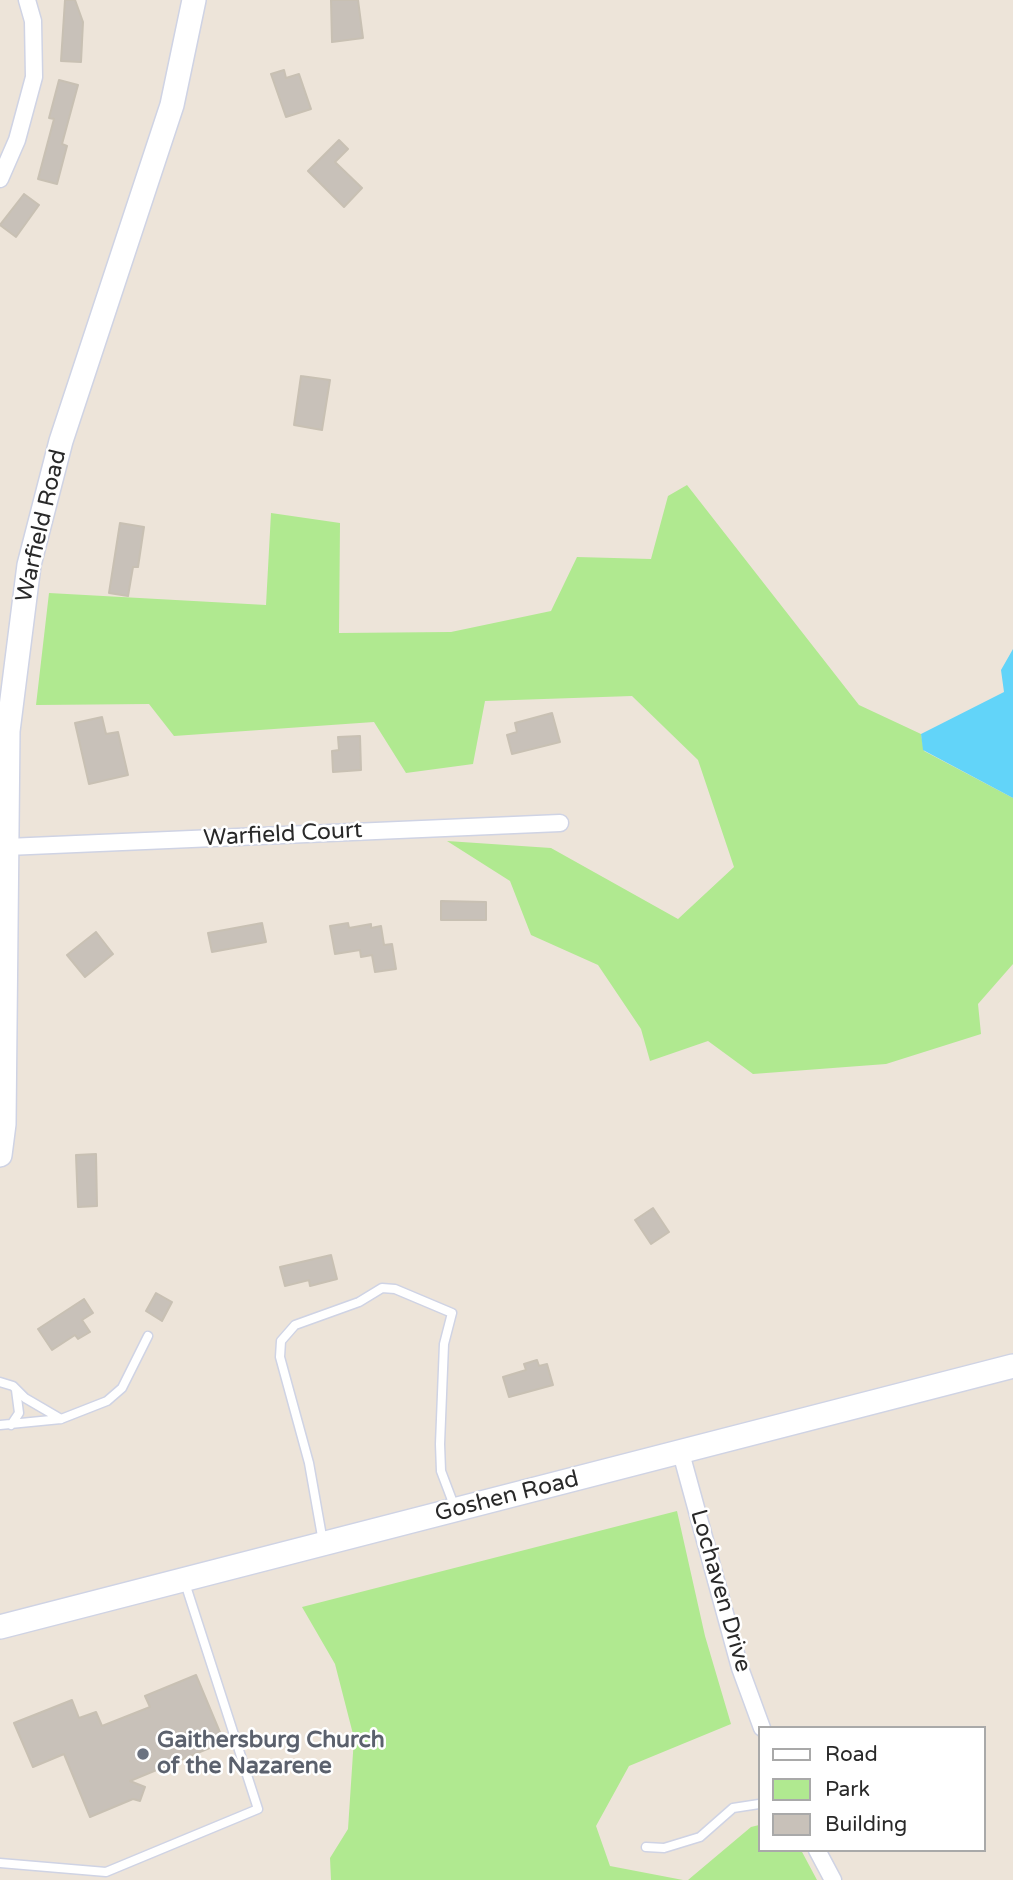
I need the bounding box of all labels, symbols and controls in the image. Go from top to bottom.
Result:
street label: Warfield Road [11,447,73,605]
street label: Warfield Court [203,817,363,853]
street label: Goshen Road [432,1466,582,1528]
street label: Lochaven Drive [684,1506,756,1676]
legend [758,1726,985,1852]
place label: Gaithersburg Church of the Nazarene [157,1727,385,1781]
text: Road [825,1742,878,1767]
marker: Gaithersburg Church of the Nazarene [135,1746,151,1762]
text: Park [825,1777,870,1802]
text: Building [825,1812,907,1837]

